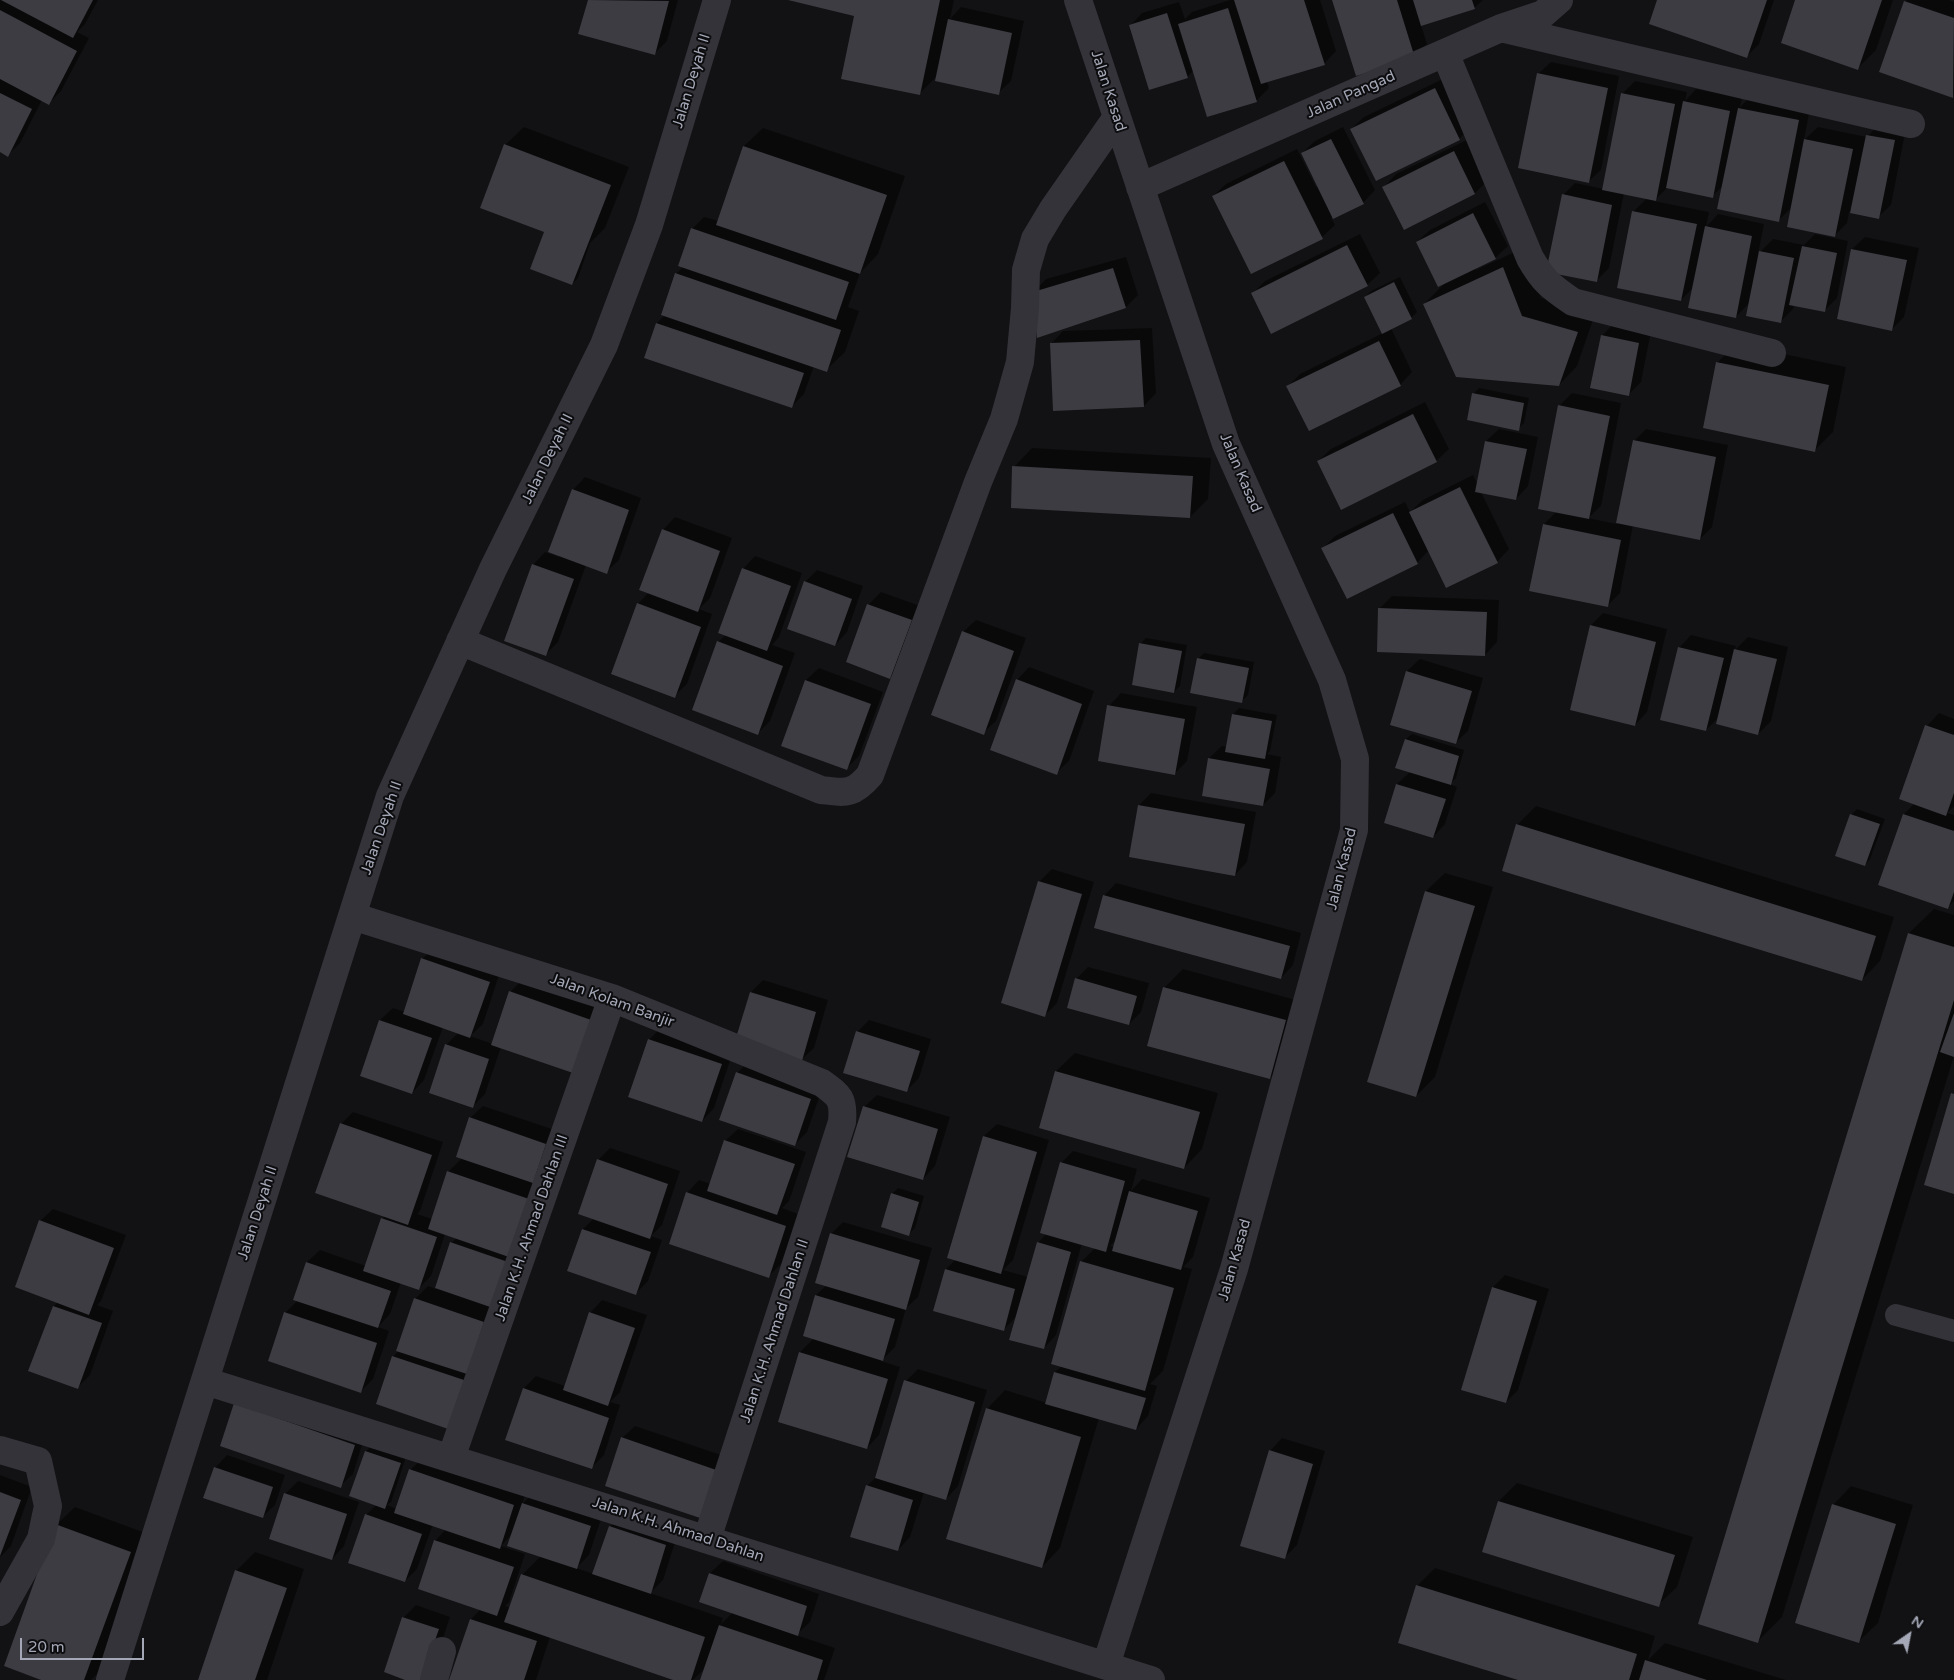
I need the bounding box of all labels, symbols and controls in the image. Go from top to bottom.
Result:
street label: Jalan Deyah II [669,32,715,130]
street label: Jalan Kasad [1086,48,1130,134]
street label: Jalan Pangad [1304,67,1398,123]
street label: Jalan Deyah II [518,411,578,507]
street label: Jalan Kasad [1215,431,1265,515]
street label: Jalan Deyah II [358,779,406,877]
street label: Jalan Kasad [1323,826,1361,912]
street label: Jalan Kolam Banjir [547,970,677,1032]
street label: Jalan K.H. Ahmad Dahlan III [492,1132,572,1324]
street label: Jalan Deyah II [234,1164,282,1262]
street label: Jalan Kasad [1215,1217,1255,1303]
street label: Jalan K.H. Ahmad Dahlan II [737,1237,813,1425]
street label: Jalan K.H. Ahmad Dahlan [590,1494,766,1566]
north arrow [1884,1610,1934,1660]
text: N [1908,1612,1927,1632]
scale bar [22,1628,146,1660]
text: 20 m [28,1638,65,1656]

